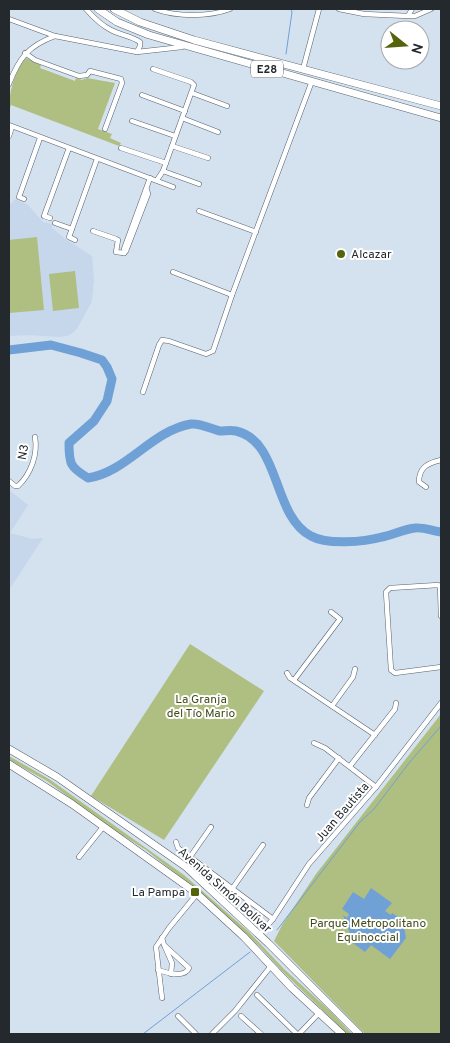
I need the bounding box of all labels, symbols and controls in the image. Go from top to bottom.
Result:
north arrow [380,20,430,70]
text: N [406,41,426,56]
road number: E28 [251,61,283,78]
place label: Alcazar [351,247,392,263]
marker: Alcazar [335,248,347,260]
street label: N3 [15,443,33,461]
park label: La Granja del Tío Mario [167,692,235,722]
street label: Juan Bautista [312,779,373,846]
street label: Avenida Simón Bolívar [174,844,275,937]
place label: La Pampa [132,885,185,901]
marker: La Pampa [189,886,201,898]
park label: Parque Metropolitano Equinoccial [310,916,426,946]

